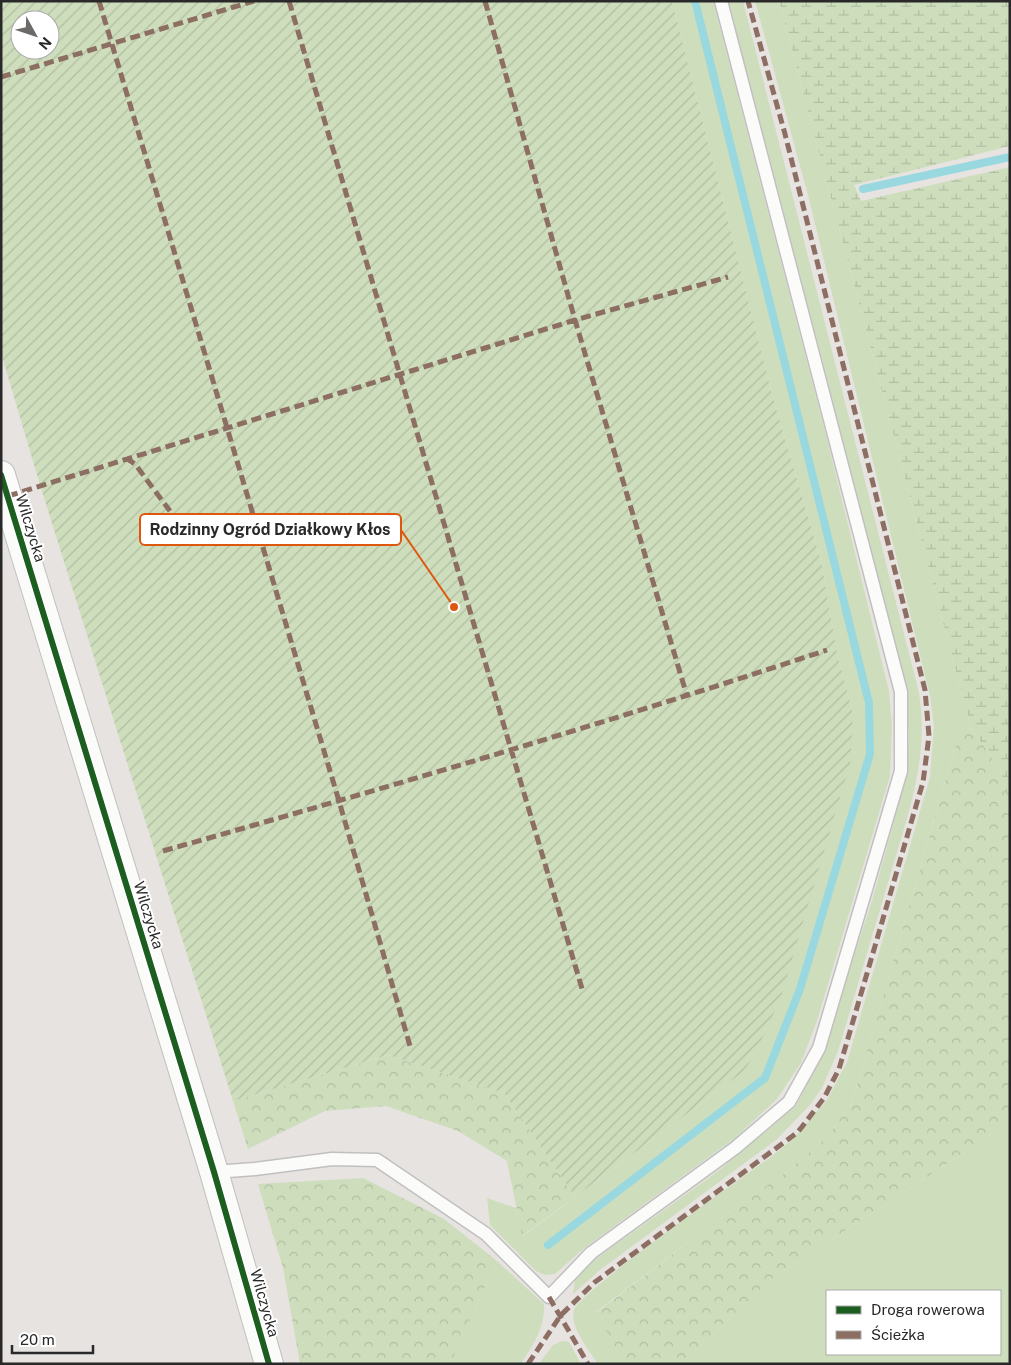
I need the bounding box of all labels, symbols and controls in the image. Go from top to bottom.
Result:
north arrow [10,10,60,60]
text: N [35,34,55,53]
street label: Wilczycka [13,492,49,564]
callout: Rodzinny Ogród Działkowy Kłos [140,514,401,545]
text: Rodzinny Ogród Działkowy Kłos [149,520,391,539]
street label: Wilczycka [131,879,167,951]
street label: Wilczycka [247,1267,283,1339]
legend [826,1290,1001,1355]
text: Droga rowerowa [871,1301,985,1318]
scale bar [12,1322,94,1354]
text: Ścieżka [871,1325,925,1343]
text: 20 m [20,1331,55,1348]

